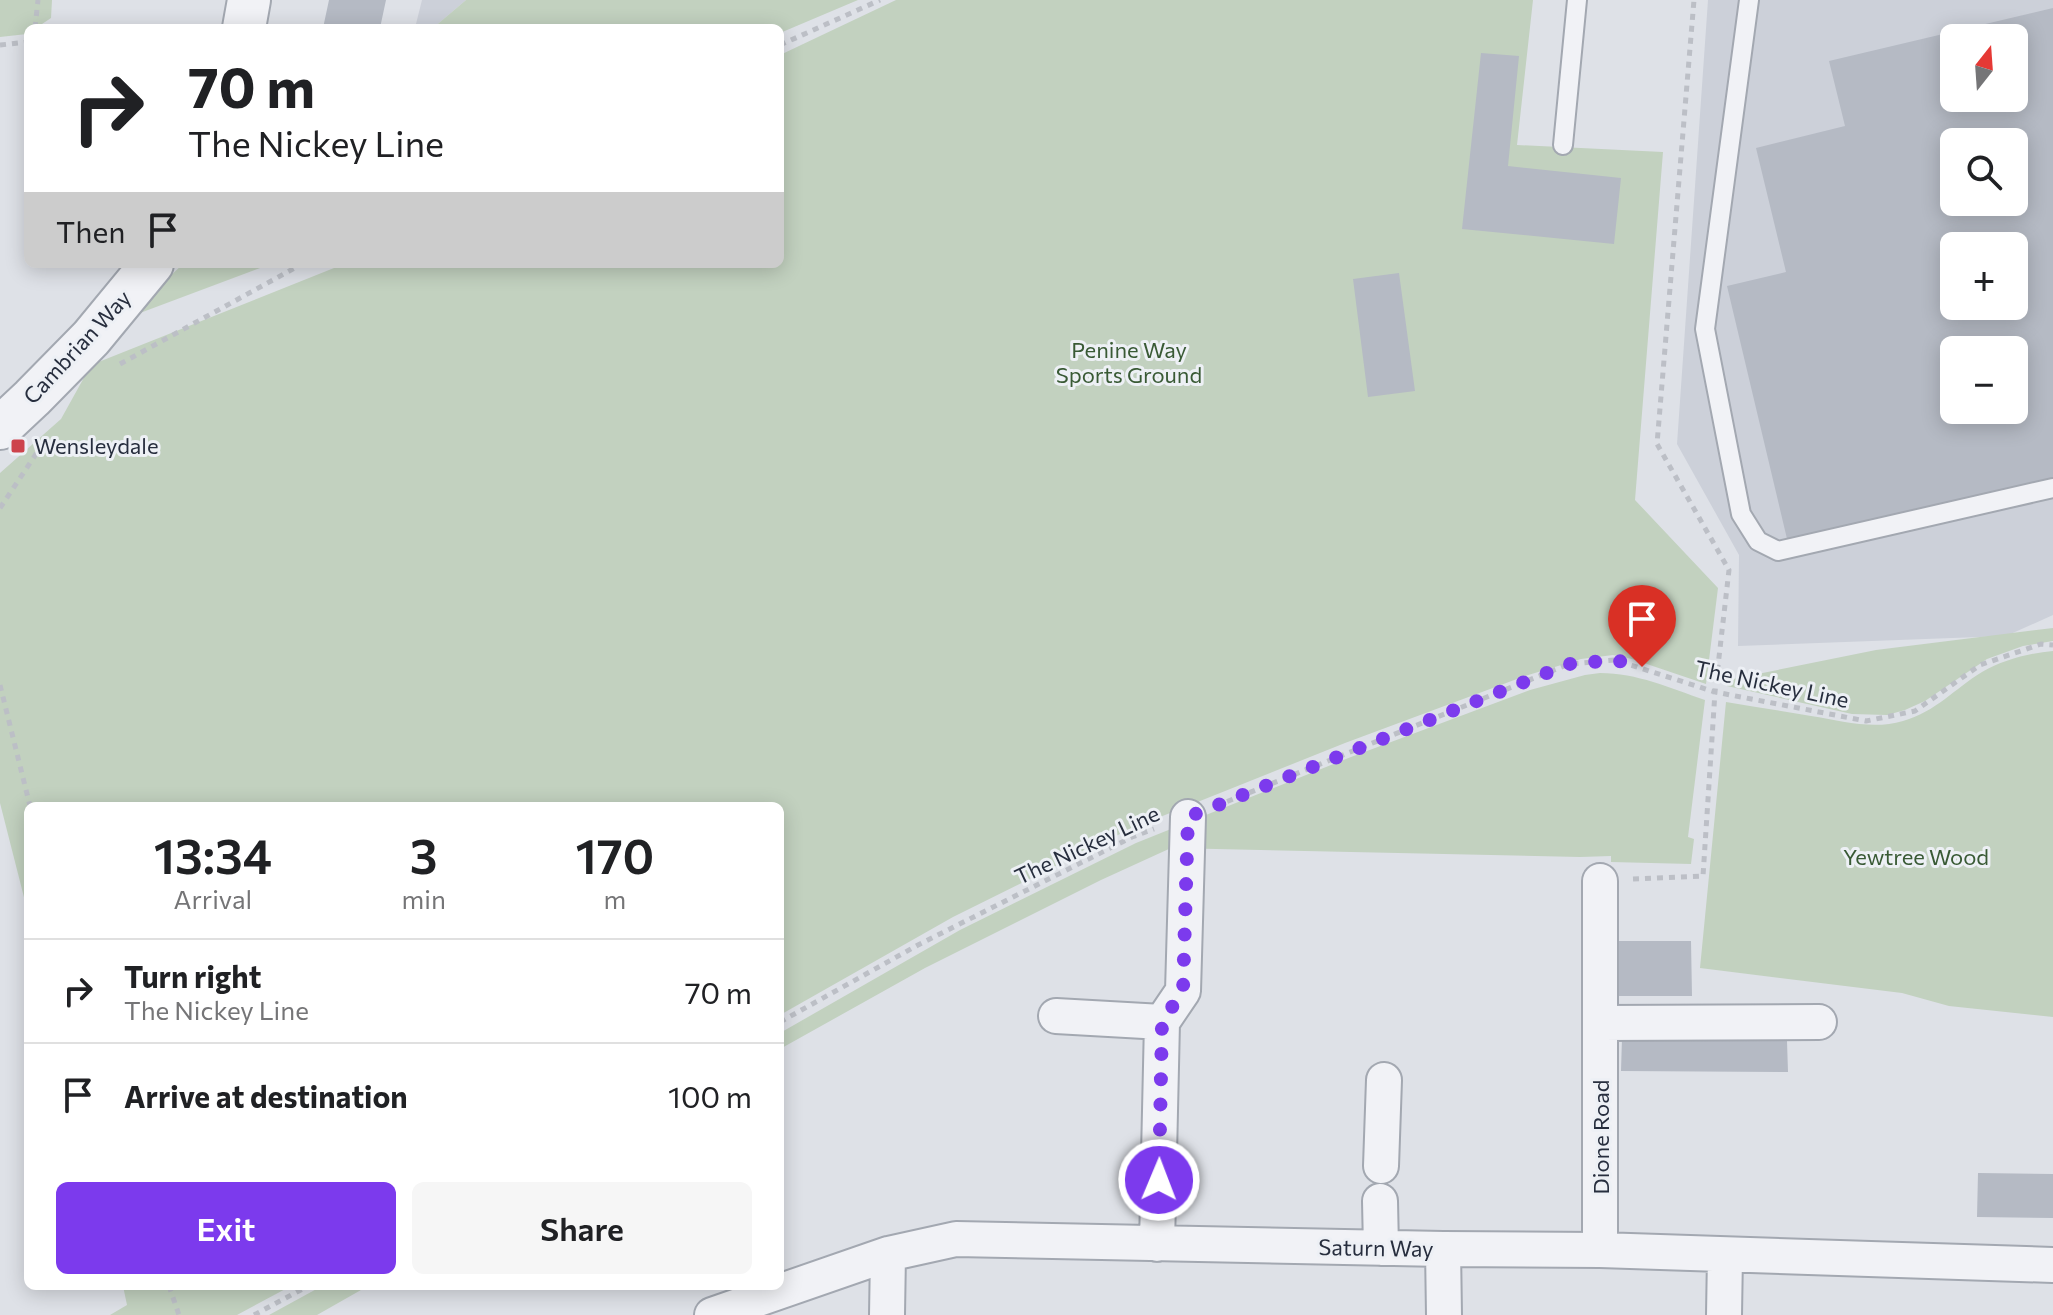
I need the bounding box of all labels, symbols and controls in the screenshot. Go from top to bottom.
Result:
north arrow [1940,24,2028,112]
map controls [1940,24,2028,424]
text: 70 m [188,51,315,120]
icon: right [56,56,160,160]
text: The Nickey Line [188,120,444,164]
button: search [1940,128,2028,216]
icon: arrive [141,208,185,252]
text: Then [56,212,125,249]
button: + [1940,232,2028,320]
street label: Cambrian Way [17,284,136,409]
park label: Penine Way Sports Ground [1056,336,1202,388]
button: − [1940,336,2028,424]
place label: Wensleydale [34,432,159,459]
marker: Wensleydale [9,437,27,455]
pin [1608,585,1676,667]
icon: arrive [1620,597,1664,641]
street label: The Nickey Line [1693,654,1851,713]
street label: The Nickey Line [1010,799,1163,890]
text: 13:34 [154,825,272,884]
text: 3 [410,825,438,884]
text: 170 [575,825,654,884]
park label: Yewtree Wood [1843,843,1989,870]
text: Arrival [173,883,252,914]
text: min [402,883,446,914]
text: m [604,883,626,914]
text: Turn right [124,957,261,994]
icon: right [56,969,100,1013]
text: 70 m [685,973,752,1010]
text: The Nickey Line [124,994,309,1025]
icon: arrive [56,1073,100,1117]
text: Arrive at destination [124,1077,408,1114]
text: 100 m [668,1077,752,1114]
street label: Dione Road [1587,1080,1614,1194]
position arrow [1117,1138,1201,1222]
button: Exit [56,1182,396,1274]
button: Share [412,1182,752,1274]
street label: Saturn Way [1318,1233,1434,1262]

